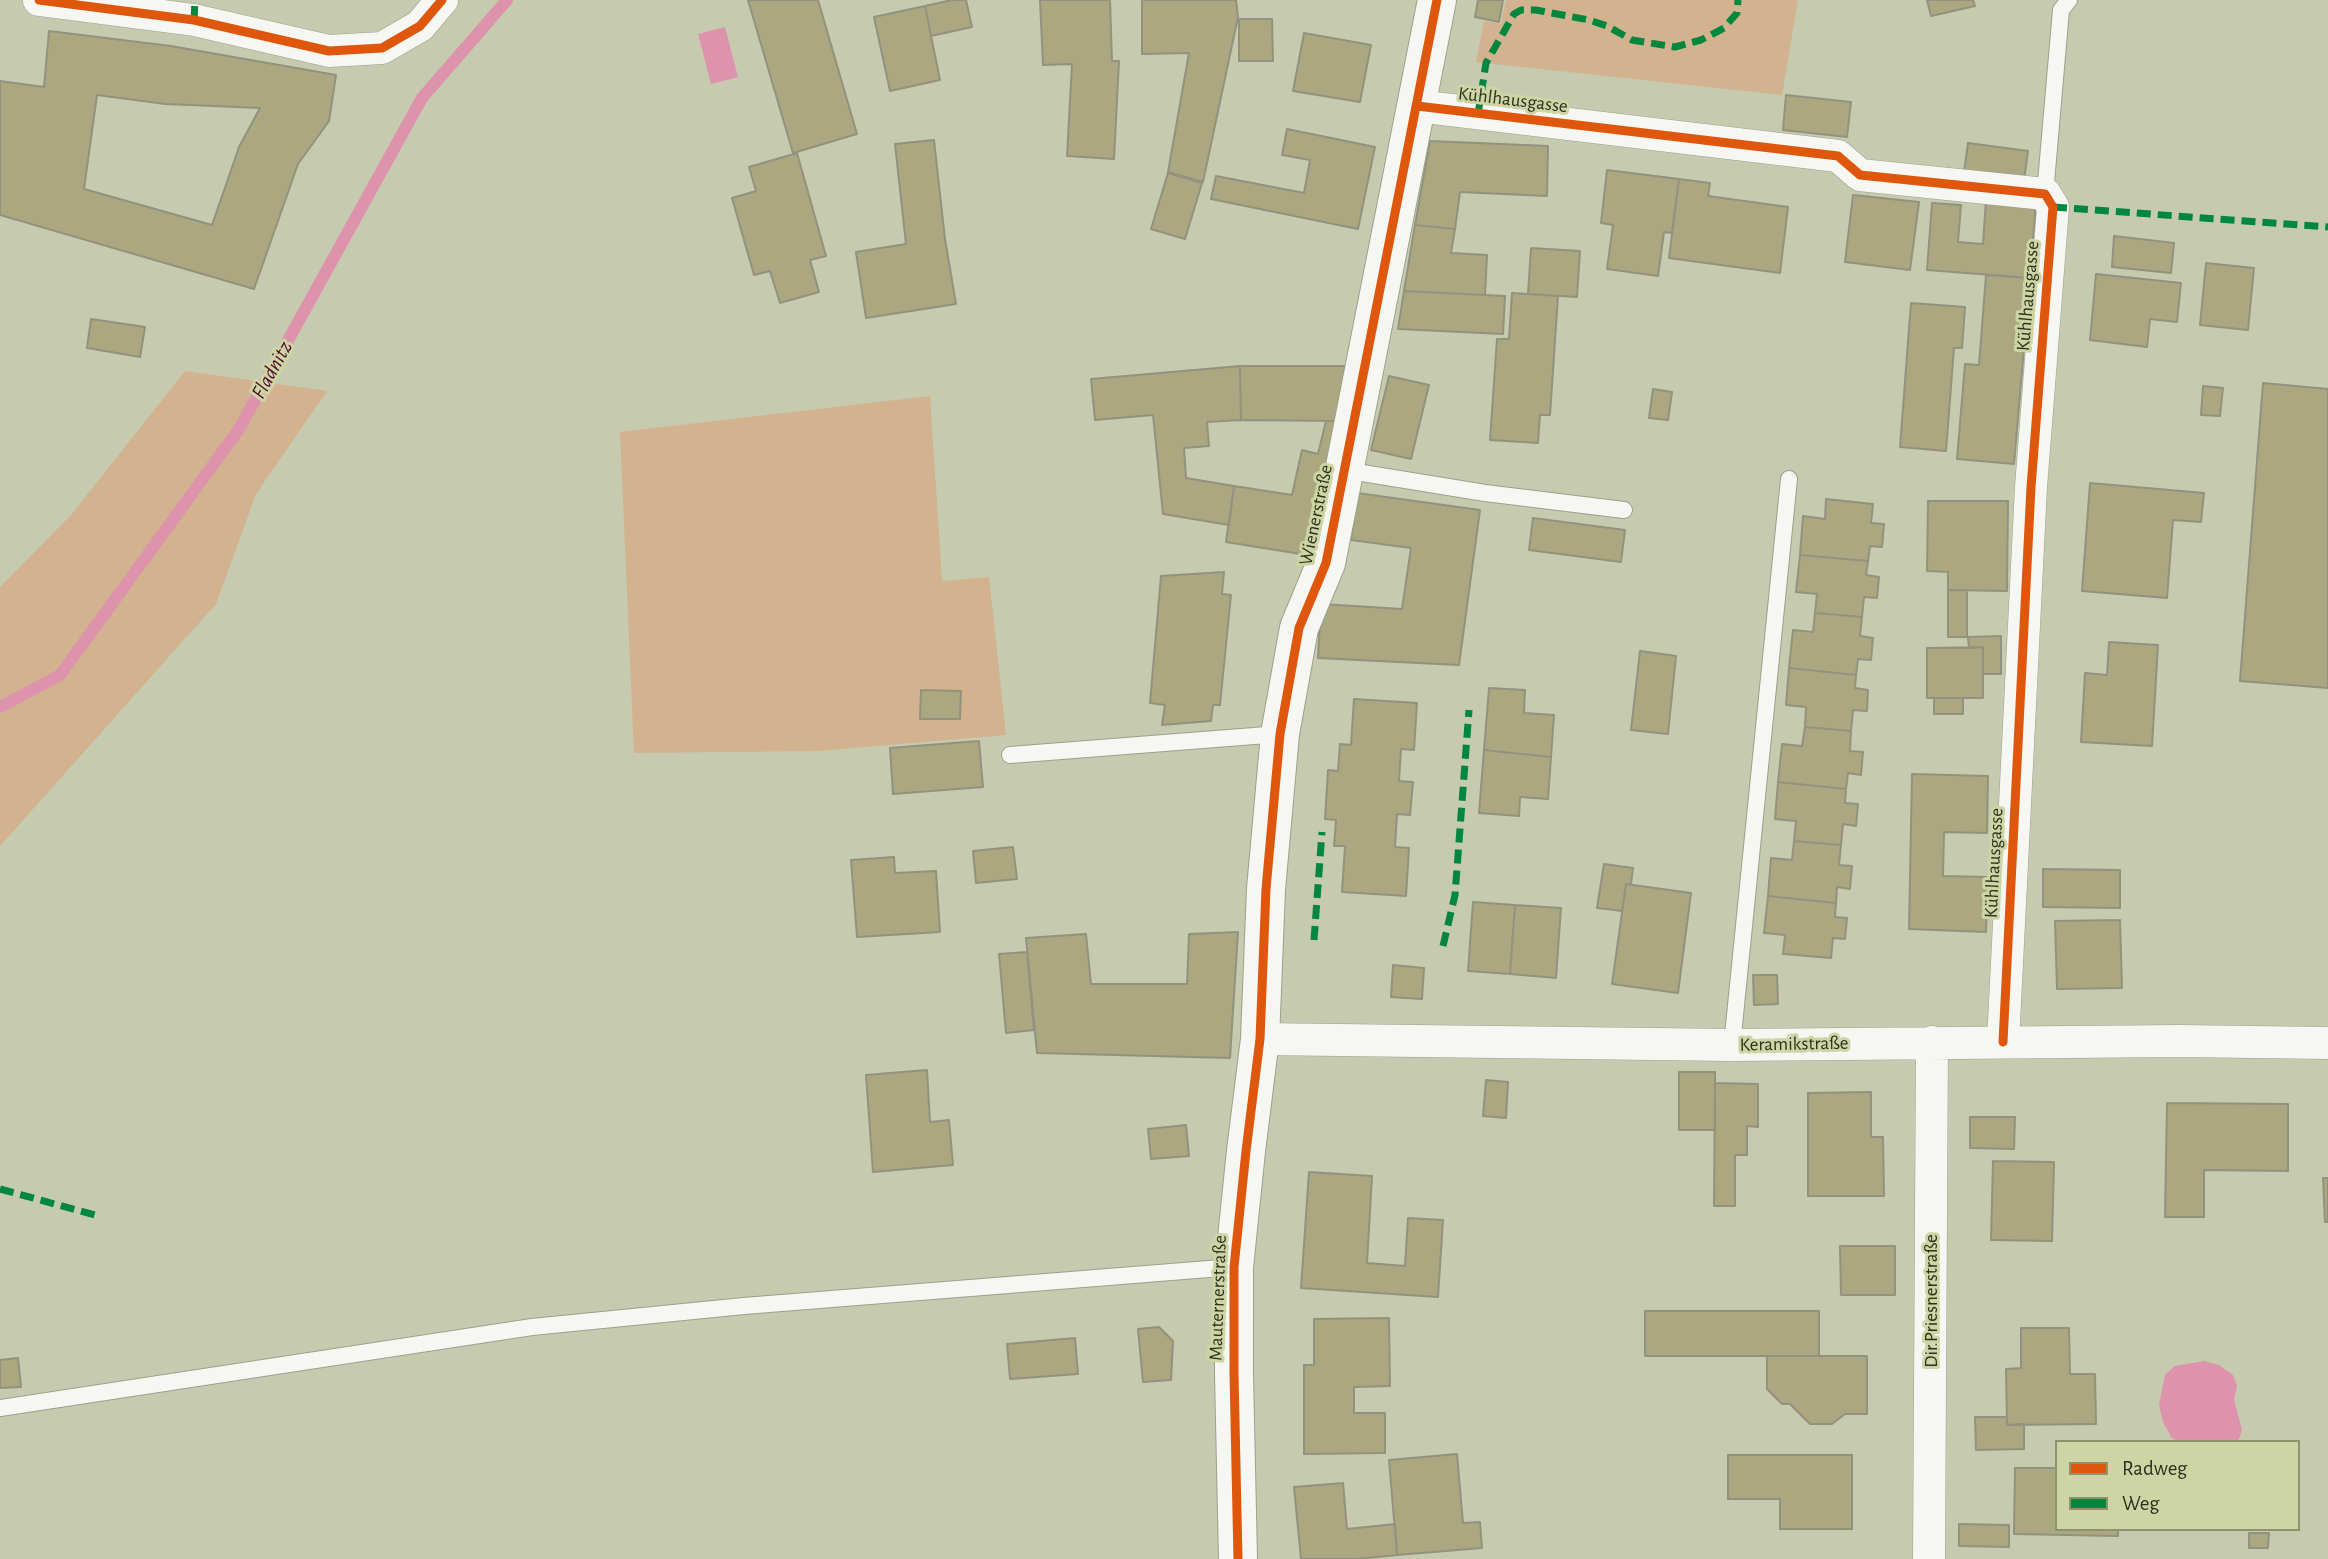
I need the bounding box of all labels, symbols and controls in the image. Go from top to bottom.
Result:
street label: Kühlhausgasse [1457,82,1569,118]
street label: Kühlhausgasse [2012,240,2044,352]
water label: Fladnitz [246,337,298,403]
street label: Wienerstraße [1294,463,1338,567]
street label: Kühlhausgasse [1980,807,2008,919]
street label: Keramikstraße [1739,1032,1849,1056]
street label: Dir.Priesnerstraße [1920,1234,1942,1368]
street label: Mauternerstraße [1204,1235,1232,1361]
legend [2055,1440,2300,1531]
text: Radweg [2122,1458,2187,1479]
text: Weg [2122,1493,2160,1514]

